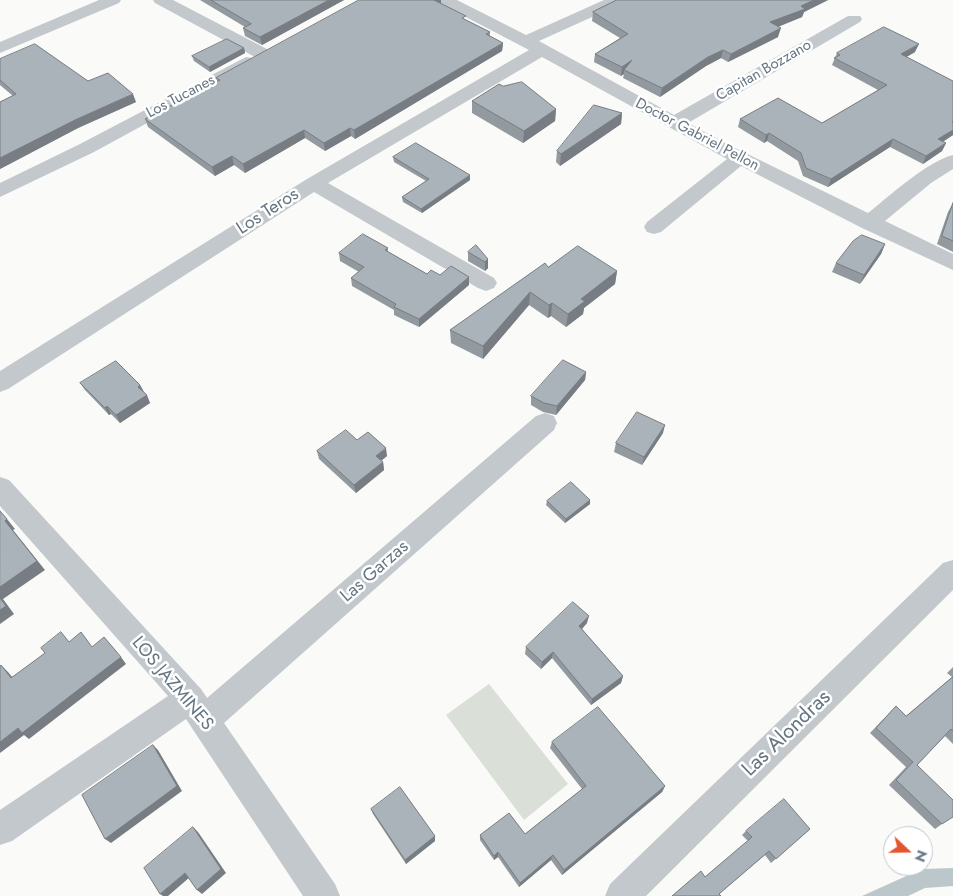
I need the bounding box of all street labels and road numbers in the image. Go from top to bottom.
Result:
street label: Capitan Bozzano [713,36,815,106]
street label: Los Tucanes [144,71,218,123]
street label: Doctor Gabriel Pellon [632,95,762,175]
street label: Los Teros [233,184,303,240]
street label: Las Garzas [337,537,413,607]
street label: LOS JAZMINES [127,633,217,735]
street label: Las Alondras [738,686,836,782]

